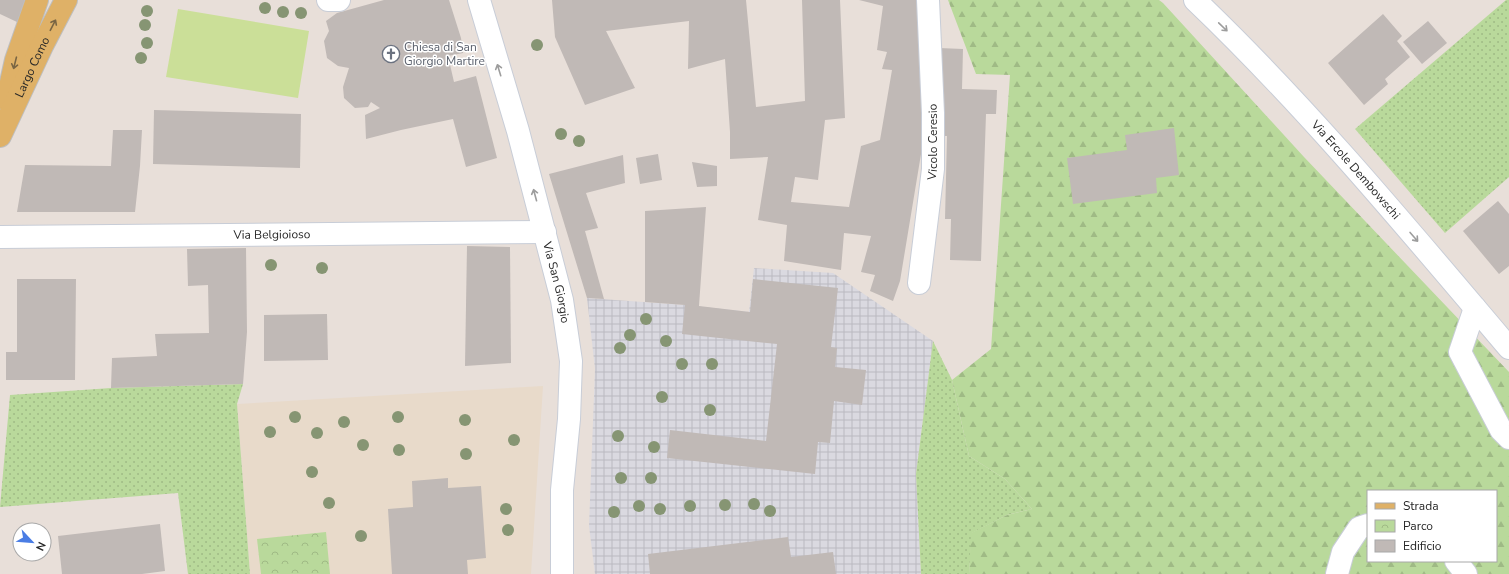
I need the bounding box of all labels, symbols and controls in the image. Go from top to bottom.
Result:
one-way arrow [50,19,57,31]
one-way arrow [1218,22,1228,32]
street label: Largo Como [11,34,54,100]
place label: Chiesa di San Giorgio Martire [404,39,485,69]
church icon: Chiesa di San Giorgio Martire [381,44,401,64]
one-way arrow [11,57,18,70]
one-way arrow [494,64,502,76]
street label: Vicolo Ceresio [924,103,941,182]
street label: Via Ercole Dembowschi [1307,116,1404,223]
one-way arrow [531,188,538,201]
street label: Via Belgioioso [232,226,311,243]
one-way arrow [1410,232,1419,242]
street label: Via San Giorgio [539,239,573,325]
legend [1367,490,1497,562]
text: Strada [1403,498,1439,514]
text: Parco [1403,518,1433,534]
north arrow [12,522,52,562]
text: Edificio [1403,538,1442,554]
text: N [32,539,49,553]

